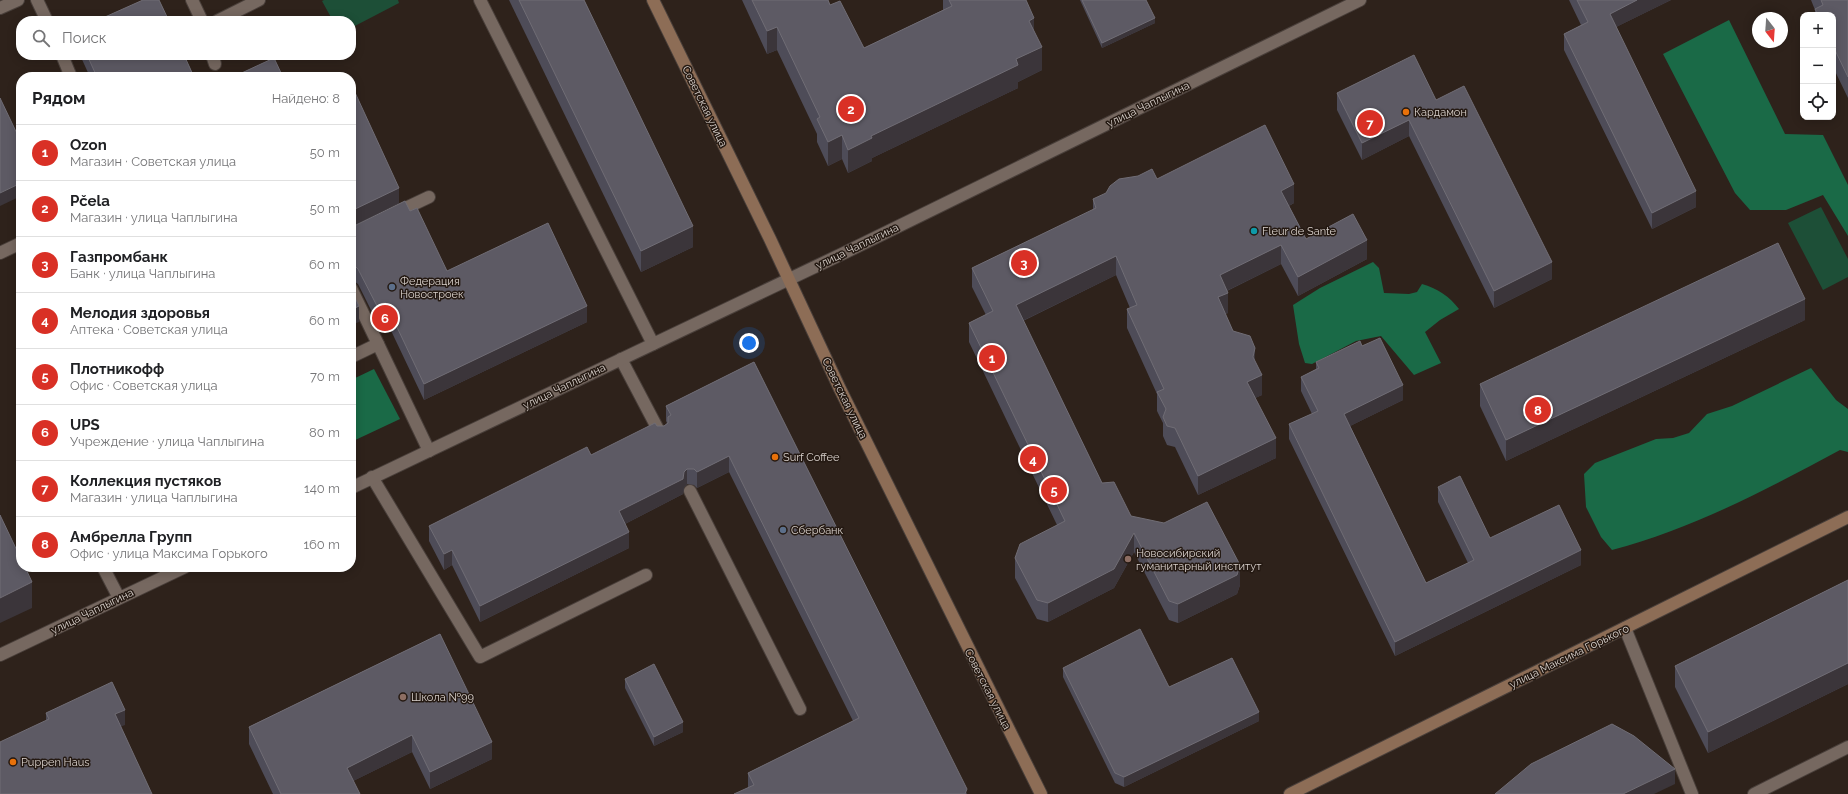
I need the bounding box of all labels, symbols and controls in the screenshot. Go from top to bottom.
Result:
north arrow [1752,12,1788,48]
map controls [1800,12,1836,120]
button: + [1800,12,1836,48]
search box [16,16,356,60]
icon: search [30,27,52,49]
text: Поиск [62,29,107,47]
button: − [1800,48,1836,84]
street label: Советская улица [679,63,730,149]
street label: улица Чаплыгина [1105,79,1192,130]
button: locate [1800,84,1836,120]
text: Рядом [32,88,85,108]
text: Найдено: 8 [272,91,340,106]
pin: 2 [838,94,864,124]
place label: Кардамон [1414,106,1467,119]
marker: Кардамон [1401,107,1411,117]
pin: 7 [1357,108,1383,138]
text: Ozon [70,136,107,154]
text: 1 [42,145,48,160]
text: 50 m [310,145,340,160]
text: Магазин · Советская улица [70,154,236,169]
text: Pčela [70,192,110,210]
text: 2 [41,201,49,216]
text: 50 m [310,201,340,216]
text: Магазин · улица Чаплыгина [70,210,238,225]
street label: улица Чаплыгина [814,221,901,272]
place label: Fleur de Sante [1262,225,1337,238]
marker: Fleur de Sante [1249,226,1259,236]
text: Газпромбанк [70,248,168,266]
pin: 3 [1011,248,1037,278]
text: 3 [41,257,49,272]
text: 60 m [309,257,340,272]
text: Банк · улица Чаплыгина [70,266,215,281]
place label: Федерация Новостроек [400,275,464,301]
marker: Федерация Новостроек [387,282,397,292]
pin: 6 [372,303,398,333]
text: Мелодия здоровья [70,304,210,322]
text: 4 [41,313,49,328]
text: 60 m [309,313,340,328]
text: Аптека · Советская улица [70,322,228,337]
your location [739,333,759,353]
pin: 1 [979,343,1005,373]
street label: Советская улица [819,355,870,441]
text: Плотникофф [70,360,164,378]
street label: улица Чаплыгина [521,361,608,412]
text: 5 [41,369,49,384]
text: 70 m [310,369,340,384]
text: Офис · Советская улица [70,378,218,393]
pin: 8 [1525,395,1551,425]
text: UPS [70,416,100,434]
text: 6 [41,425,49,440]
text: 80 m [309,425,340,440]
text: Учреждение · улица Чаплыгина [70,434,264,449]
pin: 4 [1020,444,1046,474]
place label: Surf Coffee [783,451,840,464]
marker: Surf Coffee [770,452,780,462]
text: Коллекция пустяков [70,472,222,490]
pin: 5 [1041,475,1067,505]
text: 7 [41,481,49,496]
text: 140 m [304,481,340,496]
text: Магазин · улица Чаплыгина [70,490,238,505]
place label: Сбербанк [791,524,844,537]
marker: Сбербанк [778,525,788,535]
text: Амбрелла Групп [70,528,192,546]
text: 8 [41,537,49,552]
text: 160 m [303,537,340,552]
text: Офис · улица Максима Горького [70,546,268,561]
place label: Новосибирский гуманитарный институт [1136,547,1262,573]
marker: Новосибирский гуманитарный институт [1123,554,1133,564]
street label: улица Чаплыгина [49,586,136,637]
street label: улица Максима Горького [1507,622,1632,691]
street label: Советская улица [962,647,1013,732]
place label: Школа №99 [411,691,474,704]
marker: Школа №99 [398,692,408,702]
place label: Puppen Haus [21,756,90,769]
marker: Puppen Haus [8,757,18,767]

